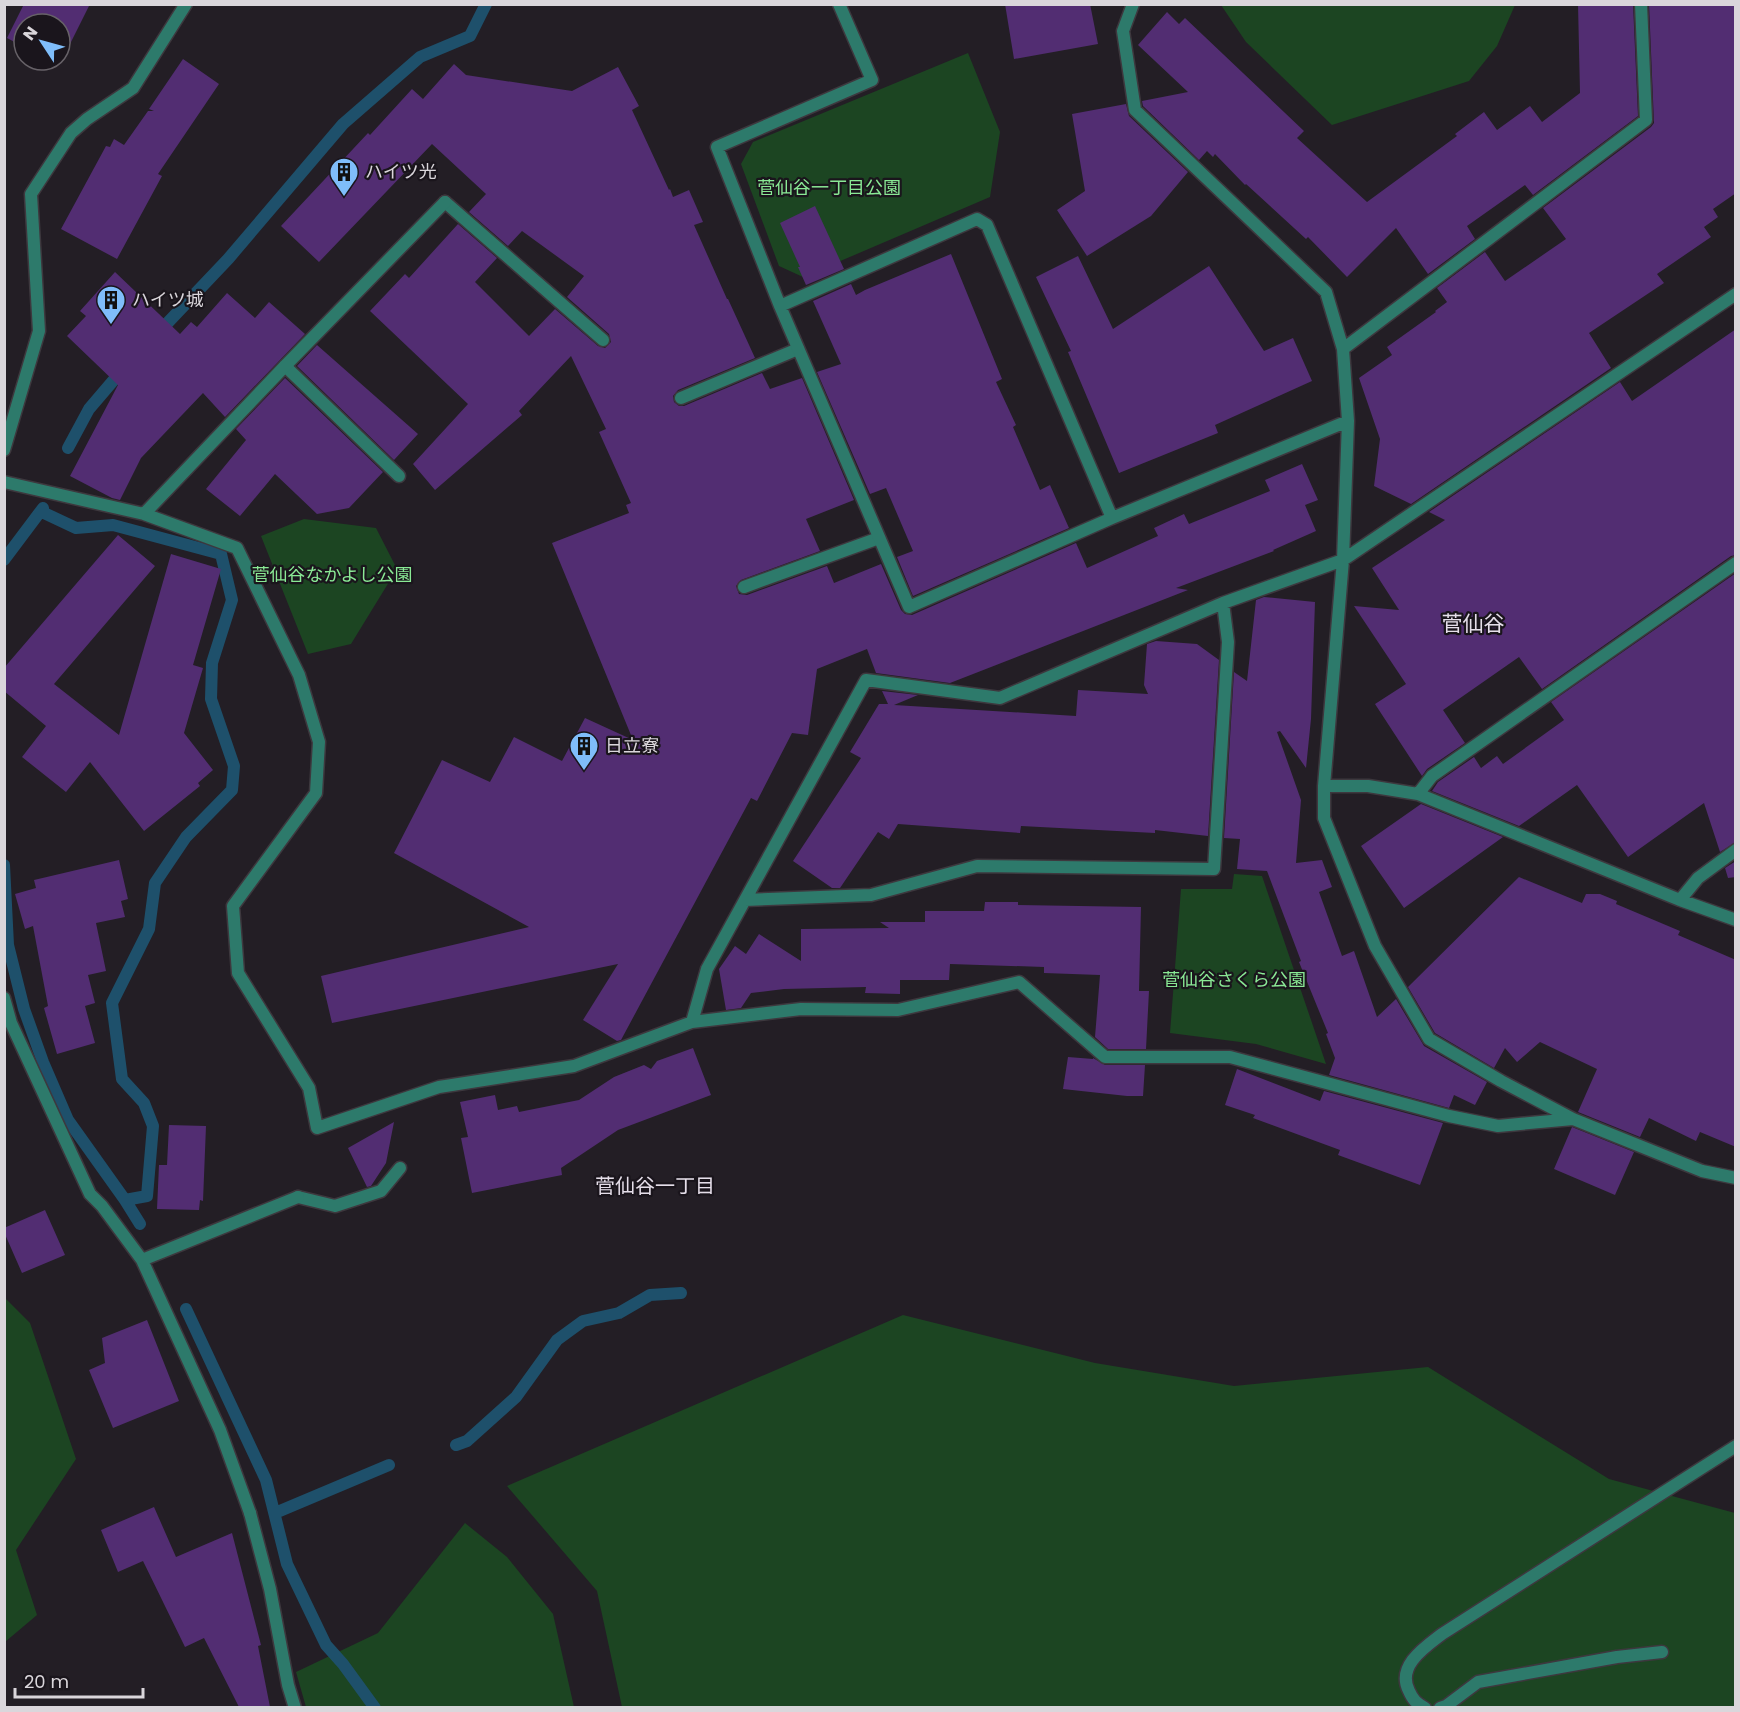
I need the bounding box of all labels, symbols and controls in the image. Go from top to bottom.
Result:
north arrow [12,12,72,72]
text: N [17,22,43,45]
building icon: ハイツ光 [328,156,360,198]
place label: ハイツ光 [365,159,437,184]
park label: 菅仙谷一丁目公園 [757,175,901,200]
building icon: ハイツ城 [95,284,127,326]
place label: ハイツ城 [132,287,204,312]
park label: 菅仙谷なかよし公園 [251,562,413,587]
district label: 菅仙谷 [1442,609,1505,638]
building icon: 日立寮 [568,730,600,772]
place label: 日立寮 [605,733,659,758]
park label: 菅仙谷さくら公園 [1162,967,1306,992]
district label: 菅仙谷一丁目 [595,1172,715,1200]
scale bar [15,1661,142,1699]
text: 20 m [24,1669,69,1694]

